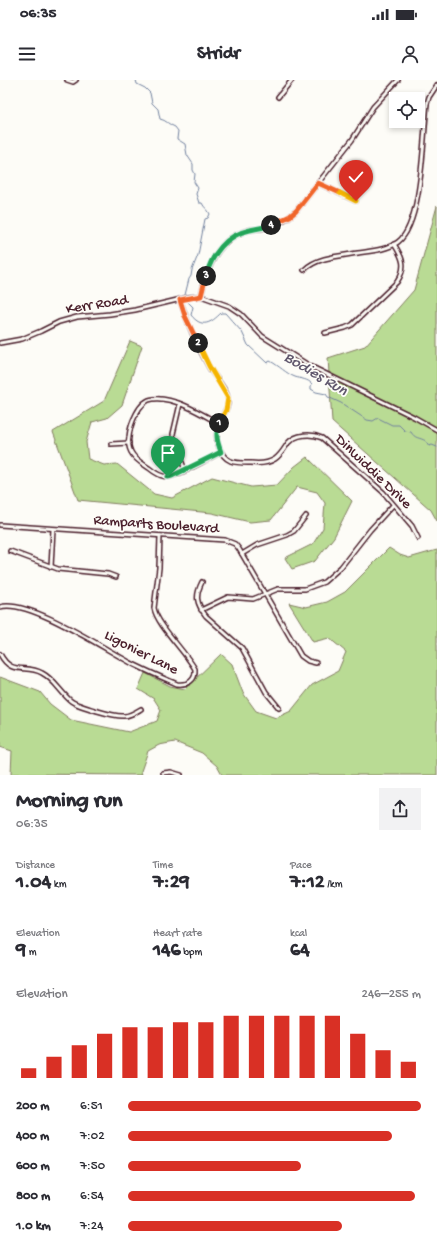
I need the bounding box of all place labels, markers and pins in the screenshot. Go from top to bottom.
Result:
pin [339,160,373,201]
pin: 4 [261,215,281,235]
pin: 3 [196,266,216,286]
pin: 2 [188,333,208,353]
pin: 1 [209,413,229,433]
pin [151,436,185,477]

